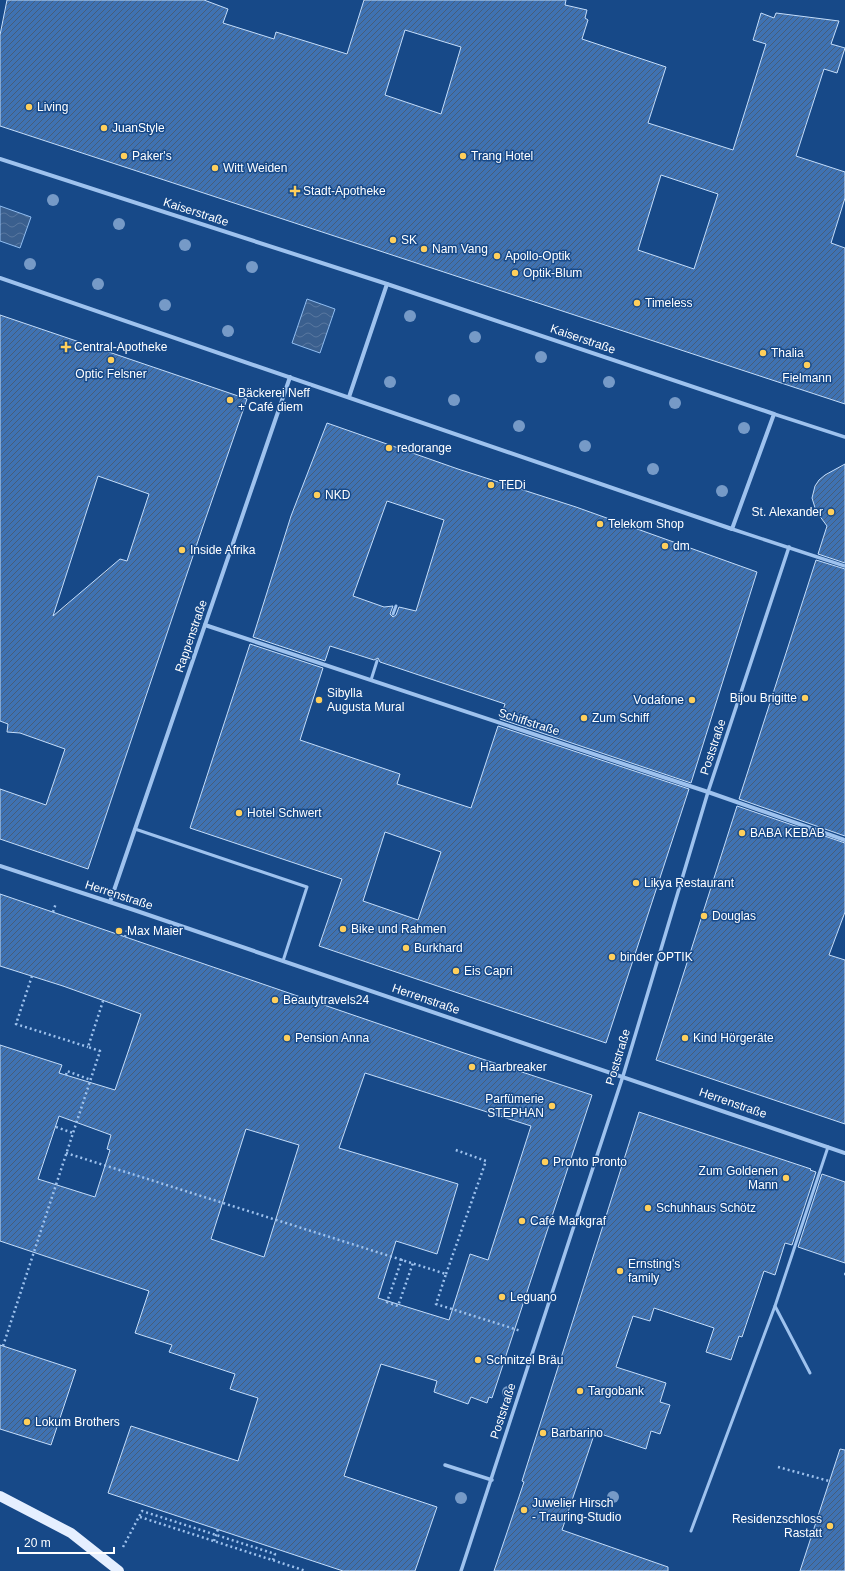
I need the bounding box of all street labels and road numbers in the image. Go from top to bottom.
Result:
street label: Kaiserstraße [161,195,231,229]
street label: Kaiserstraße [549,321,618,357]
street label: Rappenstraße [172,597,210,674]
street label: Schiffstraße [496,705,562,739]
street label: Poststraße [697,717,729,777]
street label: Herrenstraße [83,877,155,913]
street label: Herrenstraße [390,981,462,1017]
street label: Poststraße [603,1027,633,1087]
street label: Herrenstraße [697,1085,769,1121]
street label: Poststraße [487,1381,519,1441]

